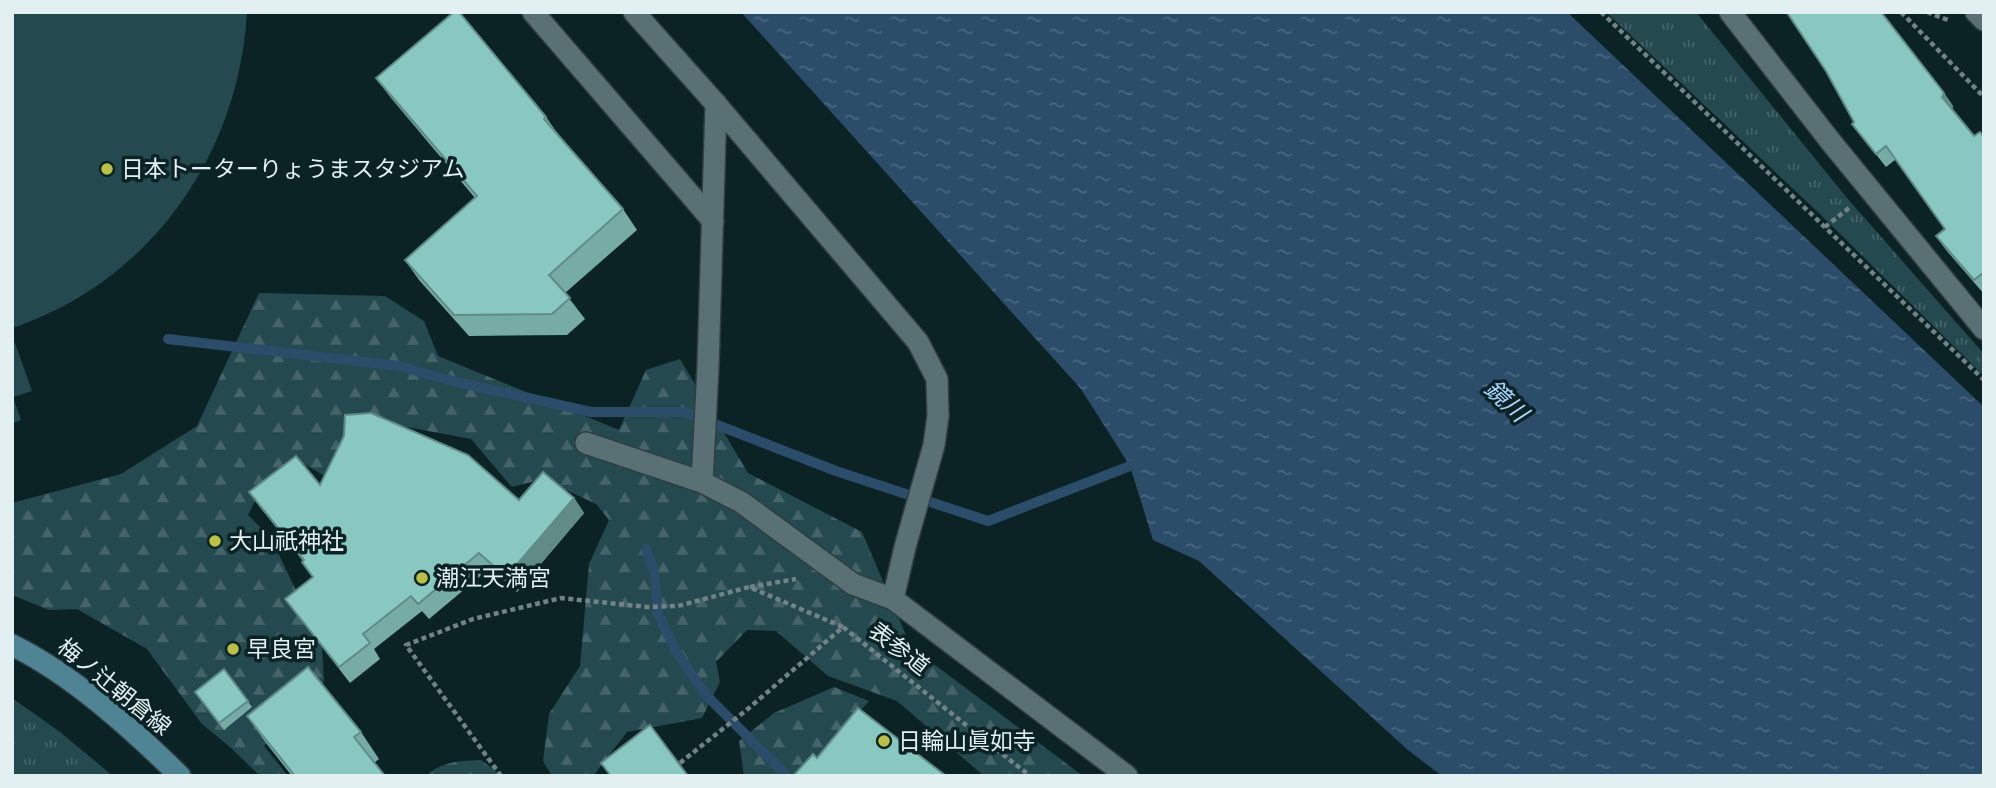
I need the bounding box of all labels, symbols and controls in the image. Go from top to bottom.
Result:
place label: 日本トーターりょうまスタジアム [121,156,464,183]
marker: 日本トーターりょうまスタジアム [99,161,115,177]
water label: 鏡川 [1479,374,1535,430]
place label: 大山祇神社 [229,528,344,555]
marker: 大山祇神社 [207,533,223,549]
place label: 潮江天満宮 [436,565,551,592]
marker: 潮江天満宮 [414,570,430,586]
street label: 表参道 [864,617,934,681]
street label: 梅ノ辻朝倉線 [52,633,176,741]
place label: 早良宮 [247,636,316,663]
marker: 早良宮 [225,641,241,657]
place label: 日輪山眞如寺 [898,728,1036,755]
marker: 日輪山眞如寺 [876,733,892,749]

